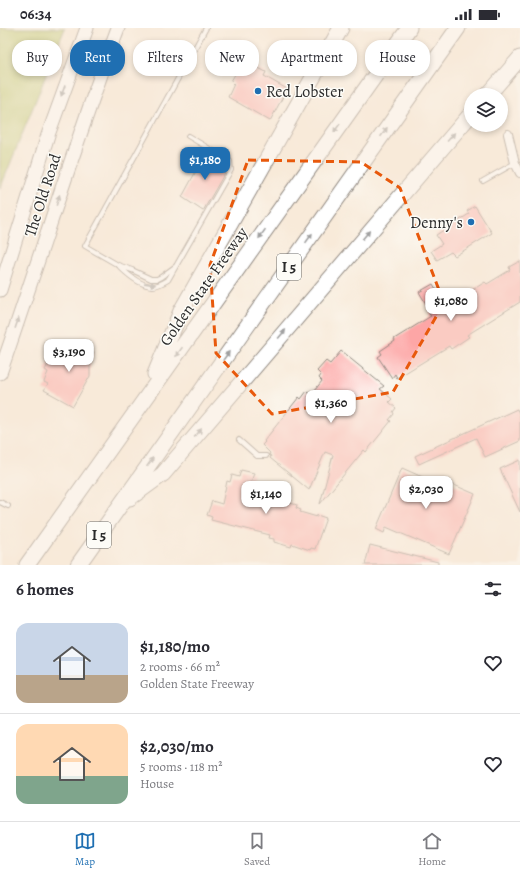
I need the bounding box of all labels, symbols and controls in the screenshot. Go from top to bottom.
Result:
text: 06:34 [20,4,52,24]
chip: Buy [12,40,62,76]
chip: Rent [70,40,125,76]
chip: Filters [133,40,197,76]
chip: New [205,40,259,76]
chip: Apartment [267,40,357,76]
chip: House [365,40,430,76]
place label: Red Lobster [266,81,343,103]
one-way arrow [60,85,66,97]
marker: Red Lobster [253,86,263,96]
map controls [464,88,508,132]
button: layers [464,88,508,132]
one-way arrow [333,123,341,134]
one-way arrow [380,127,388,138]
one-way arrow [447,132,456,142]
pin: $1,180 [172,147,238,181]
street label: The Old Road [19,151,67,240]
text: $1,180 [189,151,221,168]
one-way arrow [55,194,61,206]
place label: Denny's [410,212,463,234]
marker: Denny's [466,217,476,227]
street label: Golden State Freeway [155,222,254,350]
one-way arrow [258,229,266,240]
one-way arrow [362,230,371,241]
one-way arrow [305,233,313,244]
road number: I 5 [277,254,301,280]
one-way arrow [144,281,157,287]
pin: $1,080 [418,288,484,322]
text: $1,080 [434,292,468,309]
one-way arrow [15,317,21,329]
one-way arrow [278,329,287,340]
pin: $3,190 [36,339,102,373]
text: $3,190 [53,343,85,360]
one-way arrow [175,346,183,357]
one-way arrow [222,351,230,361]
pin: $1,360 [298,390,364,424]
text: $1,360 [315,394,347,411]
one-way arrow [193,428,202,439]
one-way arrow [146,457,154,467]
pin: $2,030 [393,476,459,510]
text: $2,030 [409,480,443,497]
pin: $1,140 [233,481,299,515]
text: $1,140 [250,485,282,502]
road number: I 5 [87,522,111,548]
text: 6 homes [16,578,74,601]
icon: filters [482,578,504,600]
text: $1,180/mo [140,635,210,658]
icon: home [48,639,96,687]
icon: heart [482,652,504,674]
text: 2 rooms · 66 m² [140,658,220,675]
text: Golden State Freeway [140,675,254,692]
text: $2,030/mo [140,735,214,758]
icon: home [48,740,96,788]
icon: heart [482,753,504,775]
text: 5 rooms · 118 m² [140,758,223,775]
text: House [140,775,174,792]
tab: Map [74,830,96,869]
tab: Saved [244,830,270,869]
tab: Home [418,830,446,869]

